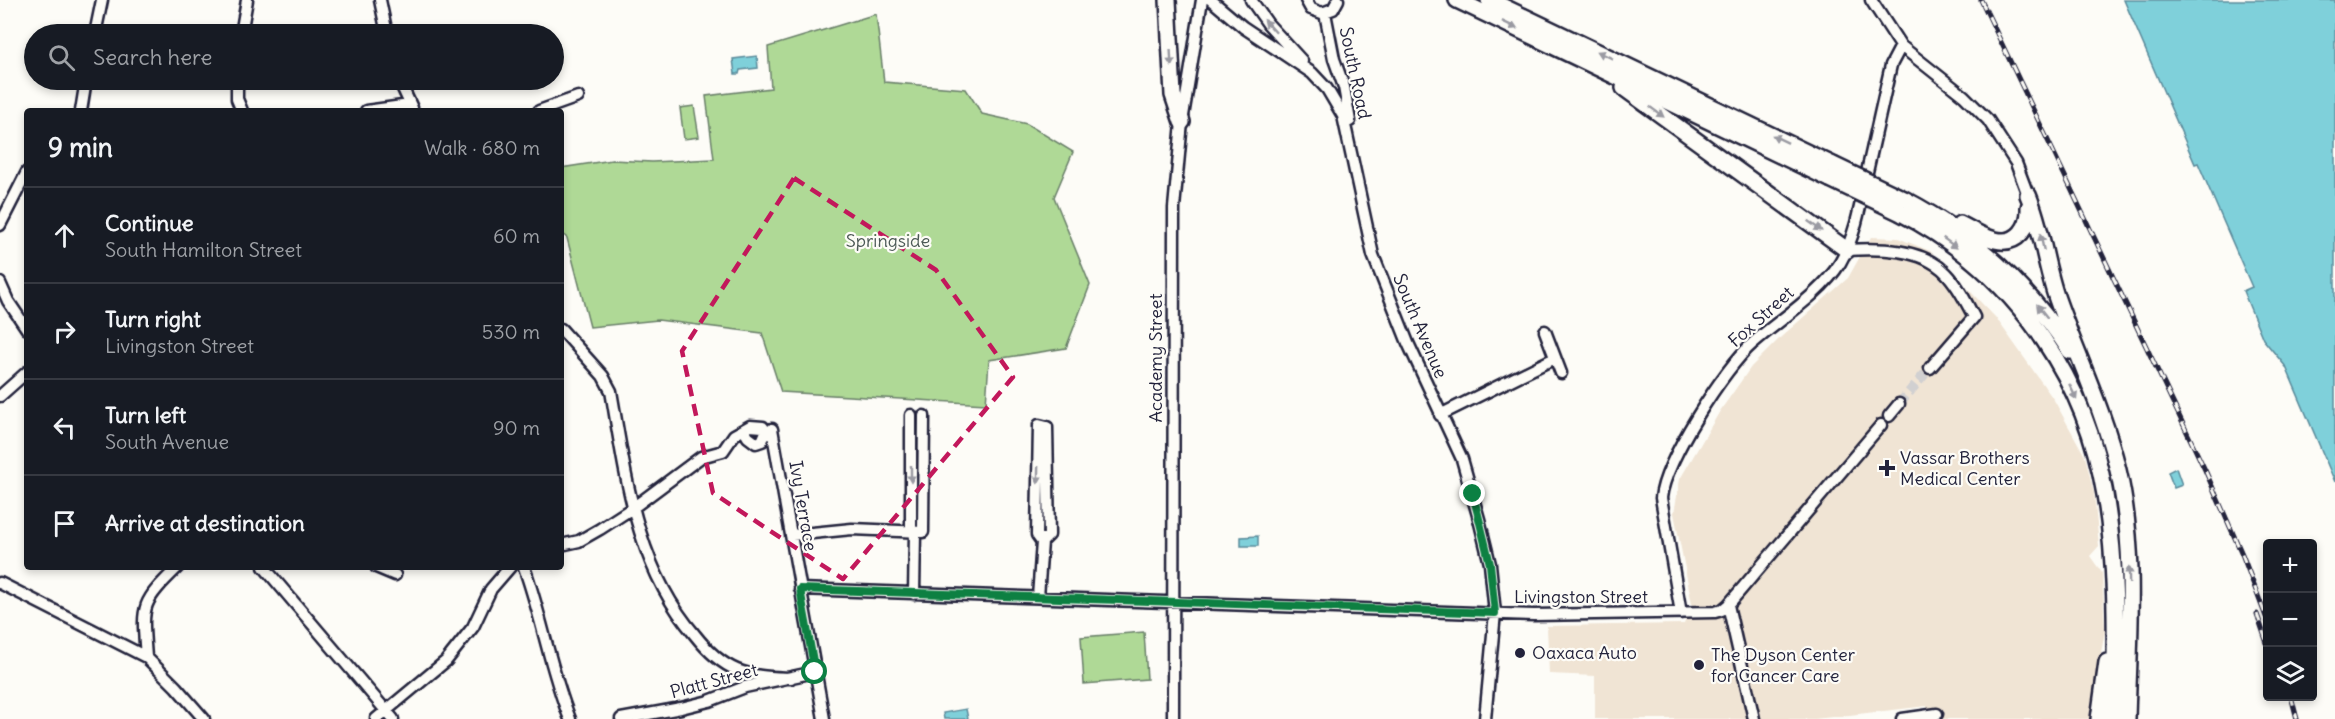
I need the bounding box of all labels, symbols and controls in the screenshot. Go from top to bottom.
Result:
one-way arrow [1264,19,1277,34]
one-way arrow [1502,21,1519,30]
search box [24,24,564,90]
street label: South Road [1335,25,1377,121]
icon: search [45,41,78,74]
text: Search here [93,43,212,71]
one-way arrow [1167,49,1176,68]
one-way arrow [1596,51,1613,60]
one-way arrow [1649,105,1664,117]
text: 9 min [48,131,113,164]
text: Walk · 680 m [424,135,540,160]
one-way arrow [1772,135,1789,144]
text: Continue [105,209,194,237]
icon: ahead [48,219,81,252]
one-way arrow [1807,220,1822,232]
text: 60 m [493,223,540,248]
park label: Springside [846,229,930,252]
one-way arrow [2037,232,2046,251]
text: South Hamilton Street [105,237,302,262]
one-way arrow [1943,237,1958,249]
street label: South Avenue [1388,270,1453,382]
street label: Fox Street [1723,281,1798,352]
street label: Academy Street [1144,293,1167,423]
one-way arrow [2036,304,2048,319]
text: Turn right [105,305,201,333]
icon: right [48,315,81,348]
text: 530 m [482,319,540,344]
text: Livingston Street [105,333,254,358]
one-way arrow [2069,383,2078,400]
text: Turn left [105,401,186,429]
icon: left [48,411,81,444]
text: 90 m [493,415,540,440]
text: South Avenue [105,429,229,454]
place label: Vassar Brothers Medical Center [1900,446,2030,490]
street label: Ivy Terrace [784,459,823,553]
marker: Vassar Brothers Medical Center [1878,459,1896,477]
one-way arrow [906,464,916,483]
one-way arrow [1033,465,1043,484]
route end [1459,480,1485,506]
icon: arrive [48,507,81,540]
text: Arrive at destination [105,509,305,537]
map controls [2263,539,2317,701]
button: + [2263,539,2317,593]
one-way arrow [2124,566,2134,585]
street label: Livingston Street [1514,585,1648,608]
button: − [2263,593,2317,647]
place label: Oaxaca Auto [1532,641,1637,664]
place label: The Dyson Center for Cancer Care [1711,643,1856,687]
marker: Oaxaca Auto [1513,646,1527,660]
button: layers [2263,647,2317,701]
street label: Platt Street [668,658,760,703]
route start [801,658,827,684]
marker: The Dyson Center for Cancer Care [1692,658,1706,672]

